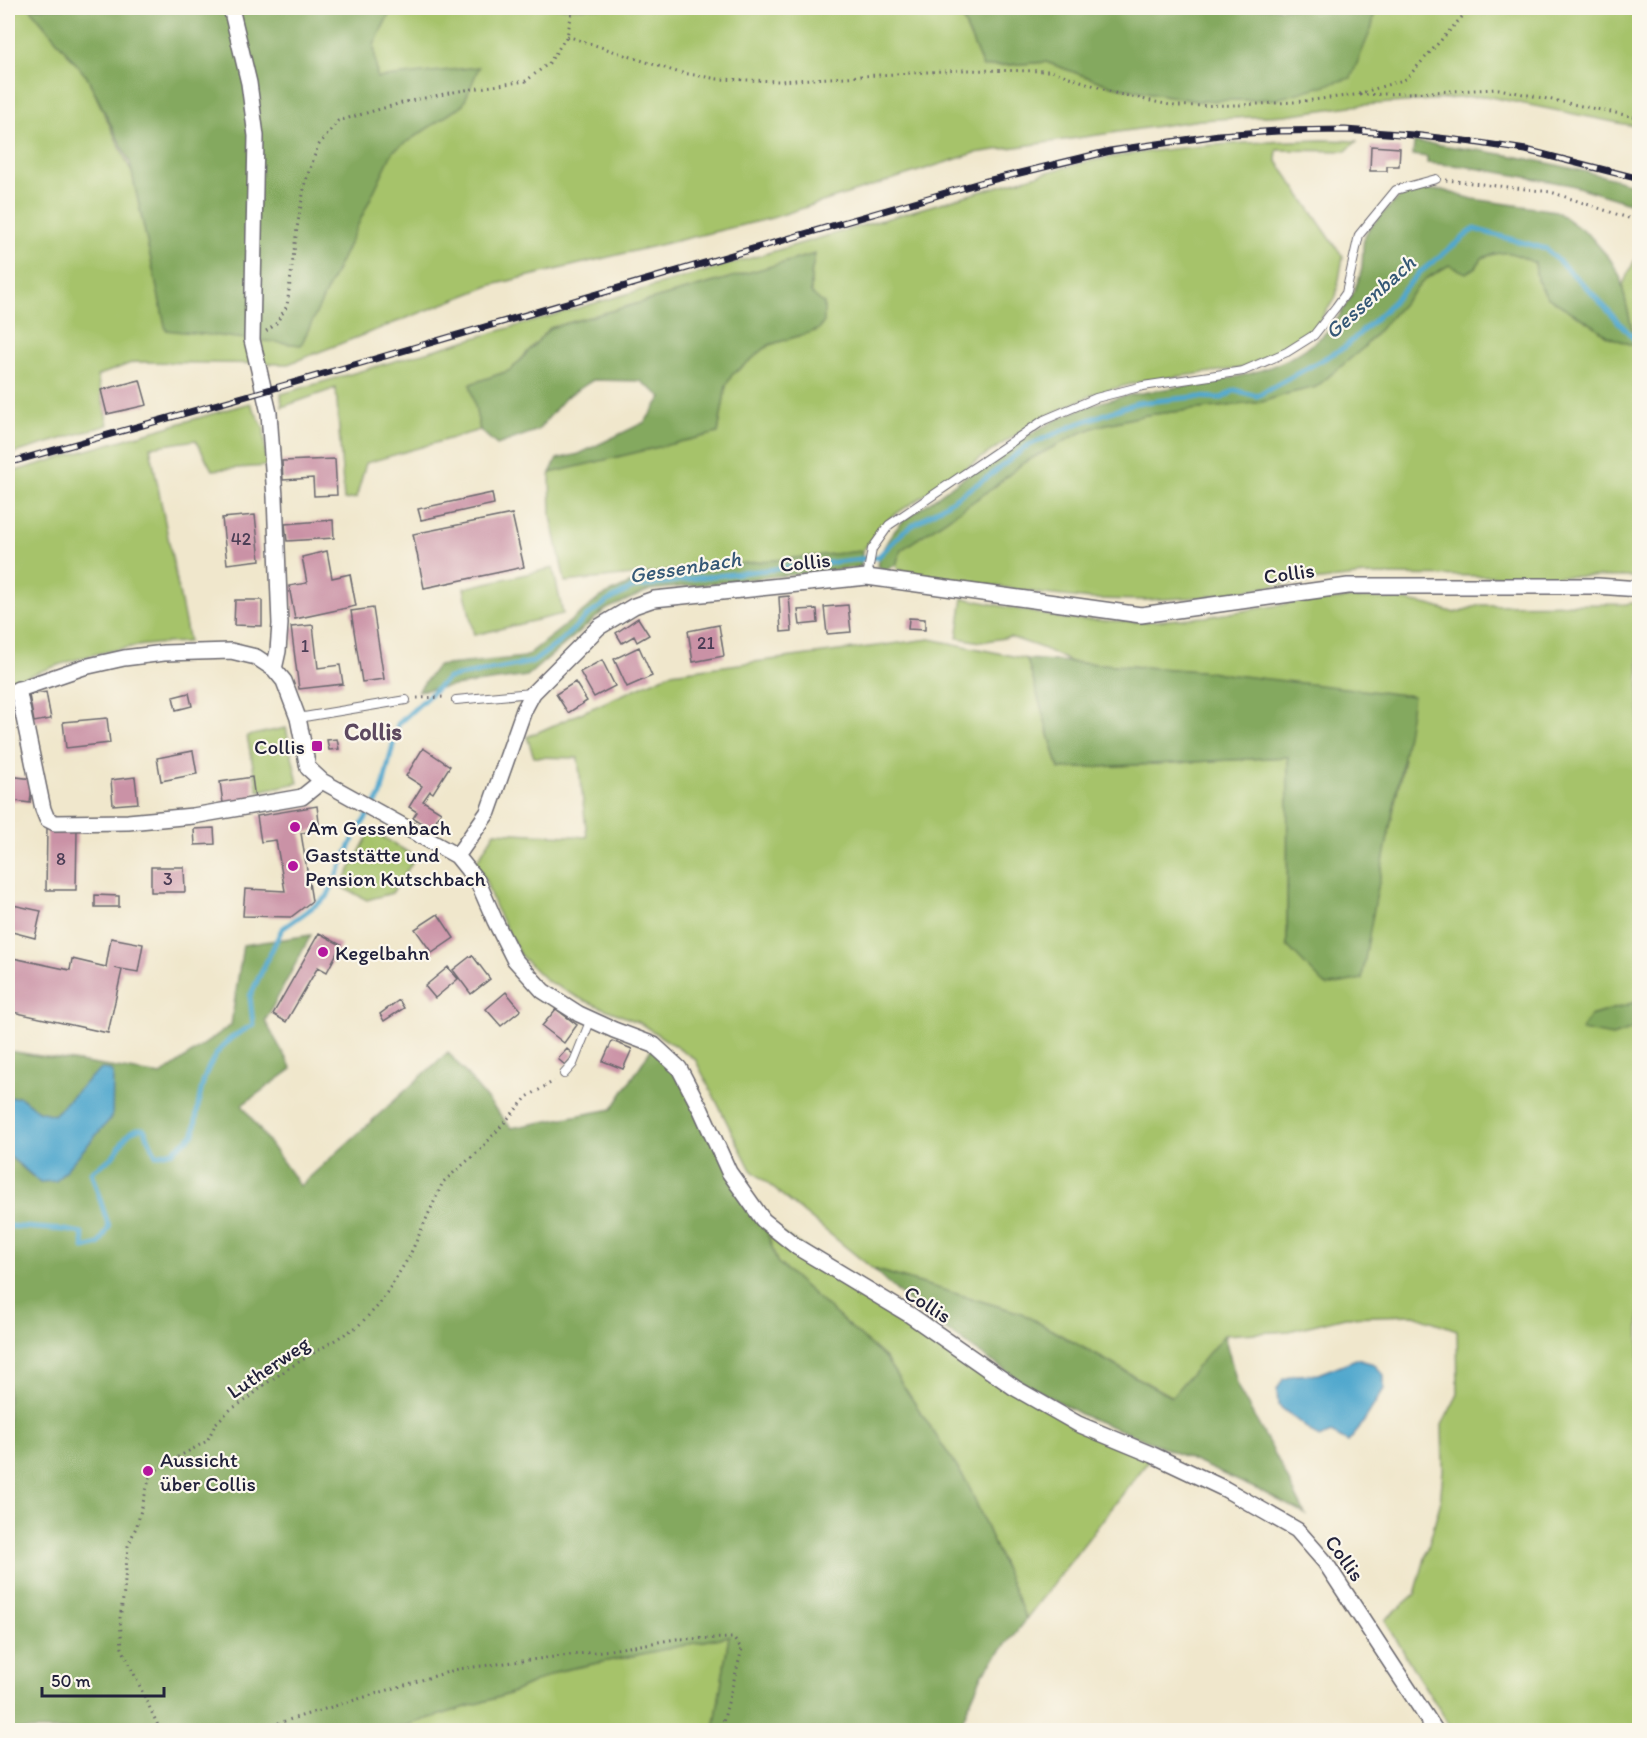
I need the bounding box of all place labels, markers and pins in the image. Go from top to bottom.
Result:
place label: Collis [254,734,305,759]
marker: Collis [310,739,324,753]
place label: Am Gessenbach [307,815,452,840]
marker: Am Gessenbach [288,820,302,834]
place label: Gaststätte und Pension Kutschbach [305,842,486,891]
marker: Gaststätte und Pension Kutschbach [286,859,300,873]
place label: Kegelbahn [335,940,429,965]
marker: Kegelbahn [316,945,330,959]
place label: Aussicht über Collis [160,1447,256,1496]
marker: Aussicht über Collis [141,1464,155,1478]

